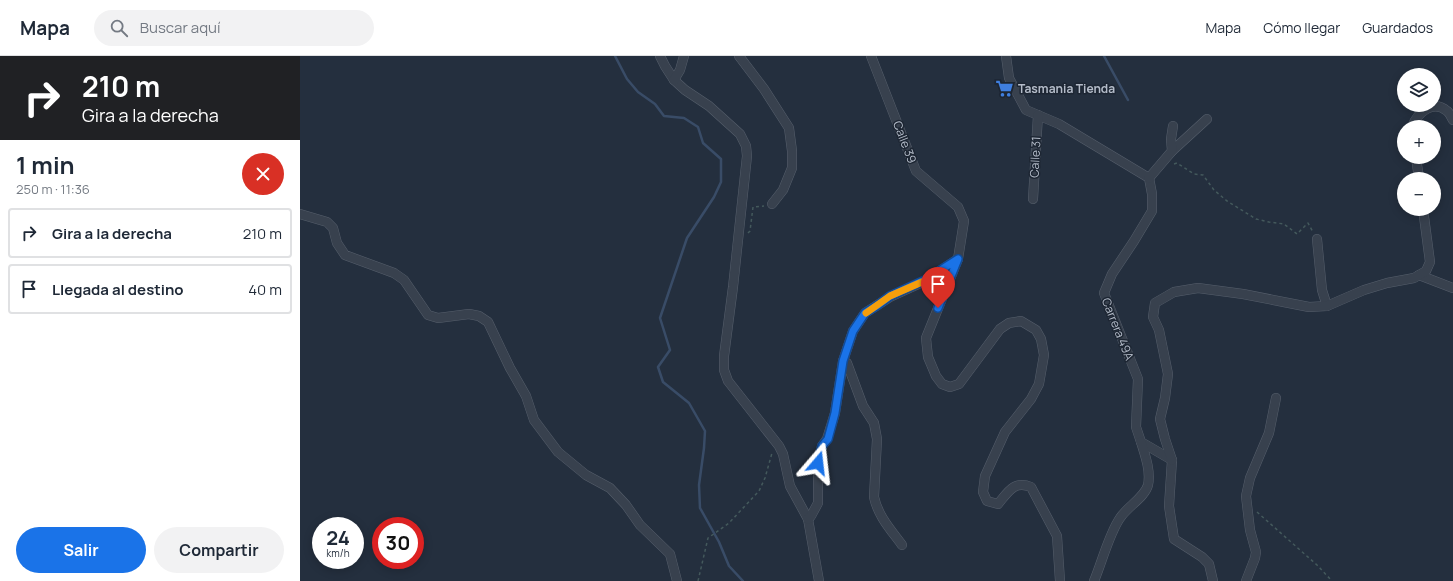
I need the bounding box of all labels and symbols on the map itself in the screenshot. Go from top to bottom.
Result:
supermarket icon: Tasmania Tienda [995,78,1015,98]
place label: Tasmania Tienda [1018,80,1115,97]
street label: Calle 39 [889,118,921,166]
street label: Calle 31 [1025,136,1045,178]
pin [921,267,955,308]
street label: Carrera 49A [1098,295,1138,363]
position arrow [797,442,839,484]
speed limit sign: 30 [372,517,424,569]

